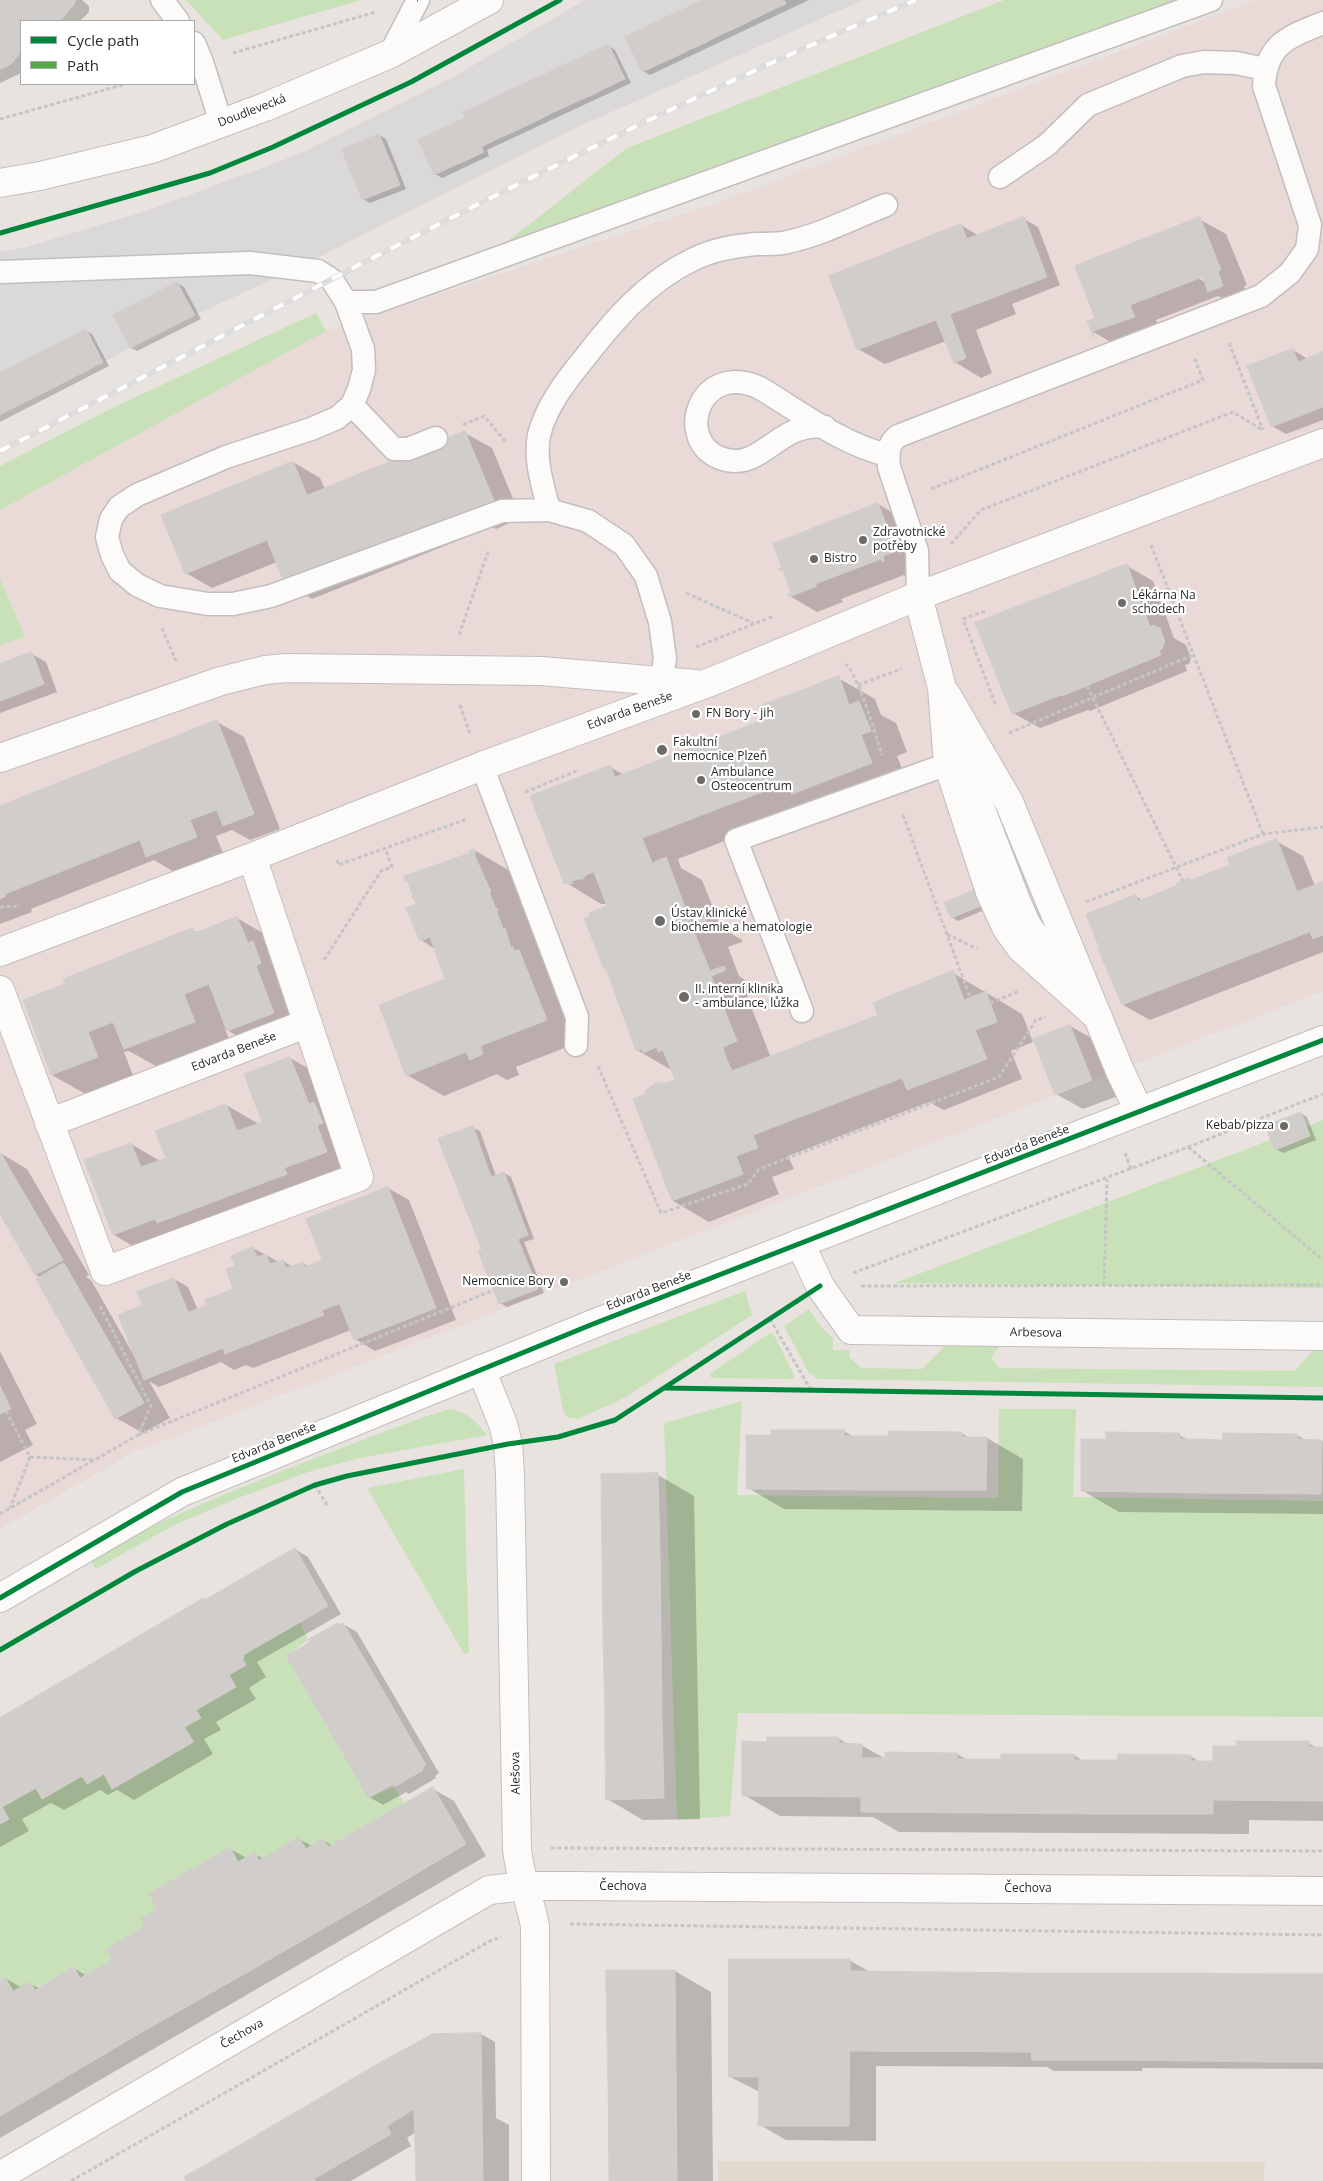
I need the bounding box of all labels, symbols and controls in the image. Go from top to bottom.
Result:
legend [20,20,195,85]
text: Cycle path [67,30,139,50]
text: Path [67,55,99,75]
street label: Doudlevecká [216,91,288,131]
place label: Zdravotnické potřeby [873,526,945,554]
marker: Zdravotnické potřeby [857,534,869,546]
place label: Bistro [824,552,857,566]
marker: Bistro [808,553,820,565]
place label: Lékárna Na schodech [1132,589,1196,617]
marker: Lékárna Na schodech [1116,597,1128,609]
street label: Edvarda Beneše [585,689,675,733]
place label: FN Bory - jih [706,707,774,721]
marker: FN Bory - jih [690,708,702,720]
place label: Fakultní nemocnice Plzeň [673,736,767,764]
marker: Fakultní nemocnice Plzeň [655,743,669,757]
place label: Ambulance Osteocentrum [711,766,792,794]
marker: Ambulance Osteocentrum [695,774,707,786]
place label: Ústav klinické biochemie a hematologie [671,907,812,935]
marker: Ústav klinické biochemie a hematologie [653,914,667,928]
place label: II. interní klinika - ambulance, lůžka [695,983,799,1011]
marker: II. interní klinika - ambulance, lůžka [677,990,691,1004]
street label: Edvarda Beneše [190,1029,278,1075]
place label: Kebab/pizza [1206,1119,1274,1133]
marker: Kebab/pizza [1278,1120,1290,1132]
street label: Edvarda Beneše [983,1122,1071,1168]
street label: Edvarda Beneše [605,1268,693,1314]
place label: Nemocnice Bory [462,1275,554,1289]
marker: Nemocnice Bory [558,1276,570,1288]
street label: Arbesova [1010,1325,1062,1341]
street label: Edvarda Beneše [230,1420,318,1466]
street label: Alešova [508,1751,524,1795]
street label: Čechova [599,1880,647,1894]
street label: Čechova [1004,1882,1052,1896]
street label: Čechova [218,2016,266,2052]

